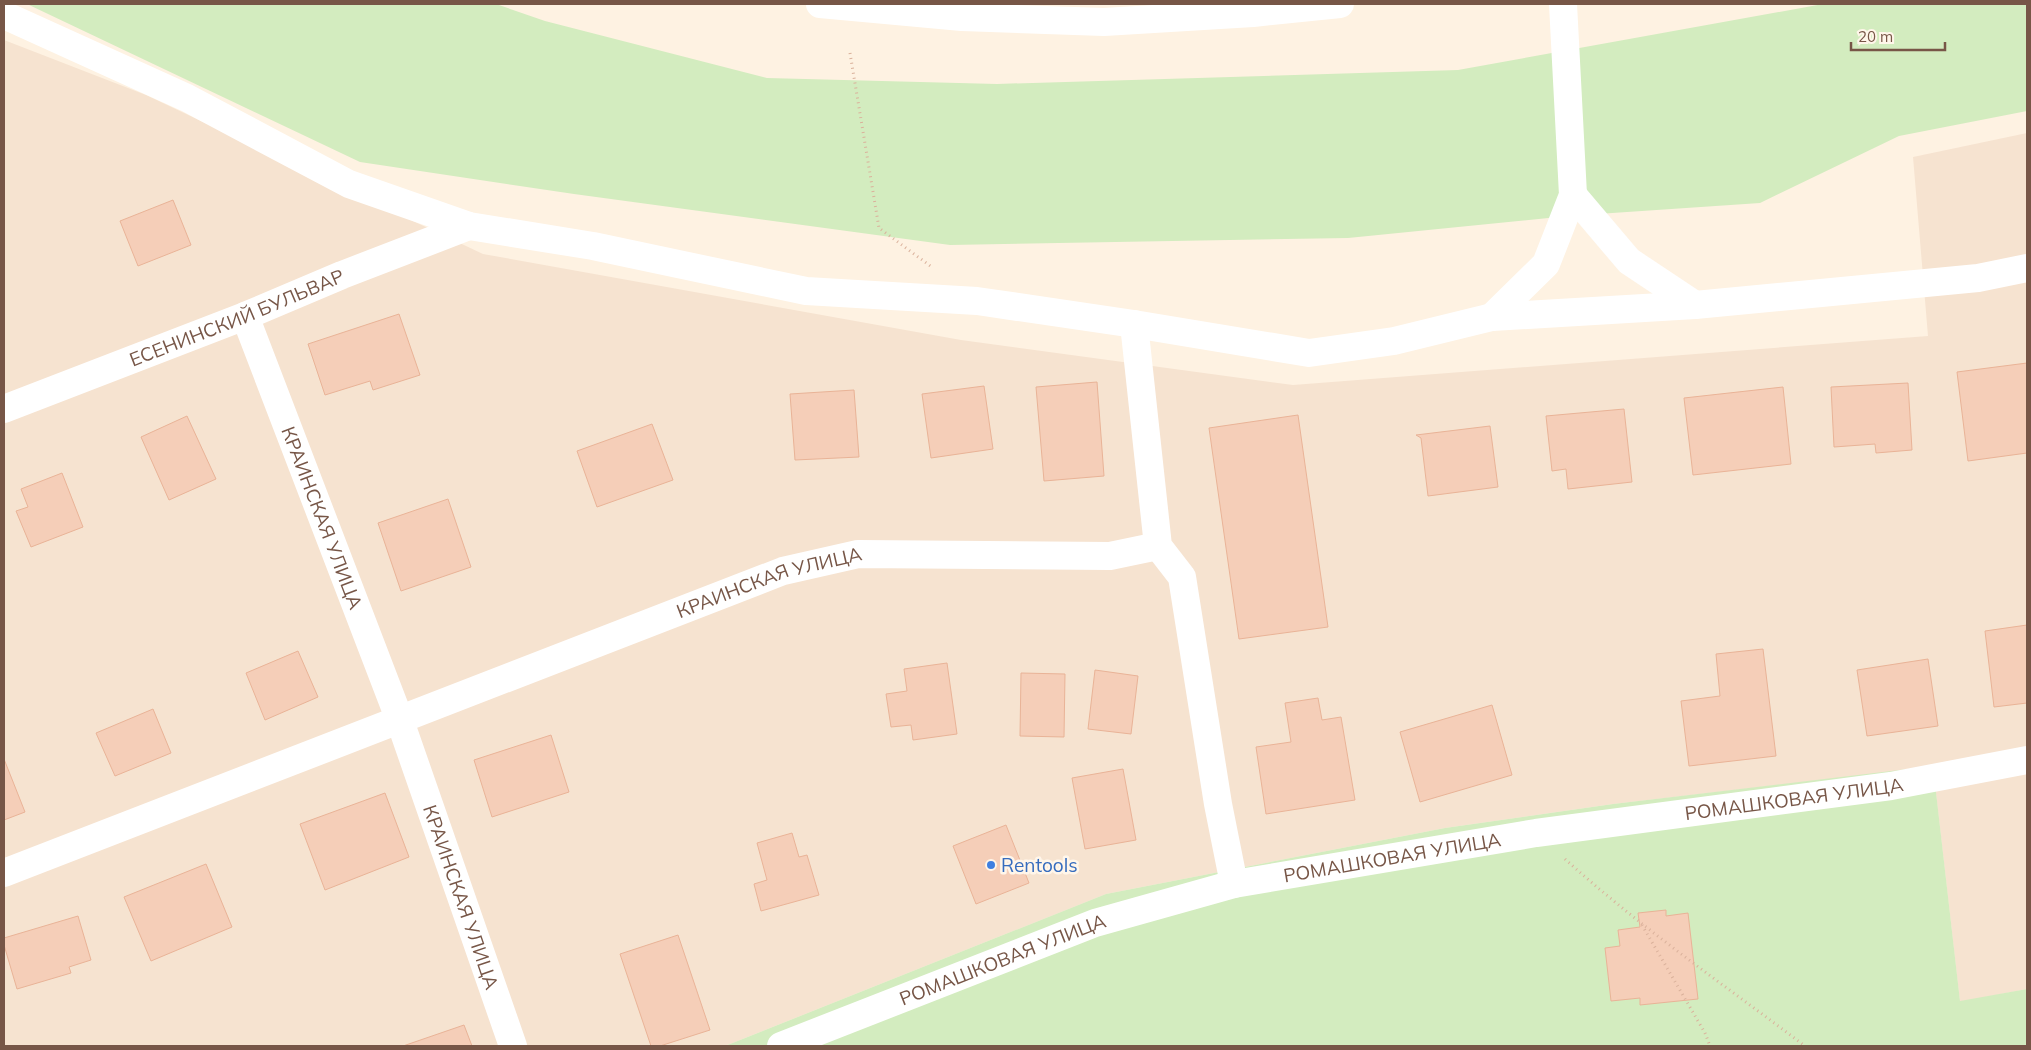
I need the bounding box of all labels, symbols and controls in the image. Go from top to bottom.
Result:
scale bar [1851,20,1945,52]
text: 20 m [1858,27,1893,46]
street label: ЕСЕНИНСКИЙ БУЛЬВАР [126,264,348,371]
street label: КРАИНСКАЯ УЛИЦА [276,423,368,613]
street label: КРАИНСКАЯ УЛИЦА [673,542,864,623]
street label: РОМАШКОВАЯ УЛИЦА [1683,772,1905,825]
street label: КРАИНСКАЯ УЛИЦА [418,801,504,993]
street label: РОМАШКОВАЯ УЛИЦА [1282,827,1503,887]
place label: Rentools [1001,853,1078,877]
marker: Rentools [985,859,997,871]
street label: РОМАШКОВАЯ УЛИЦА [896,909,1109,1010]

